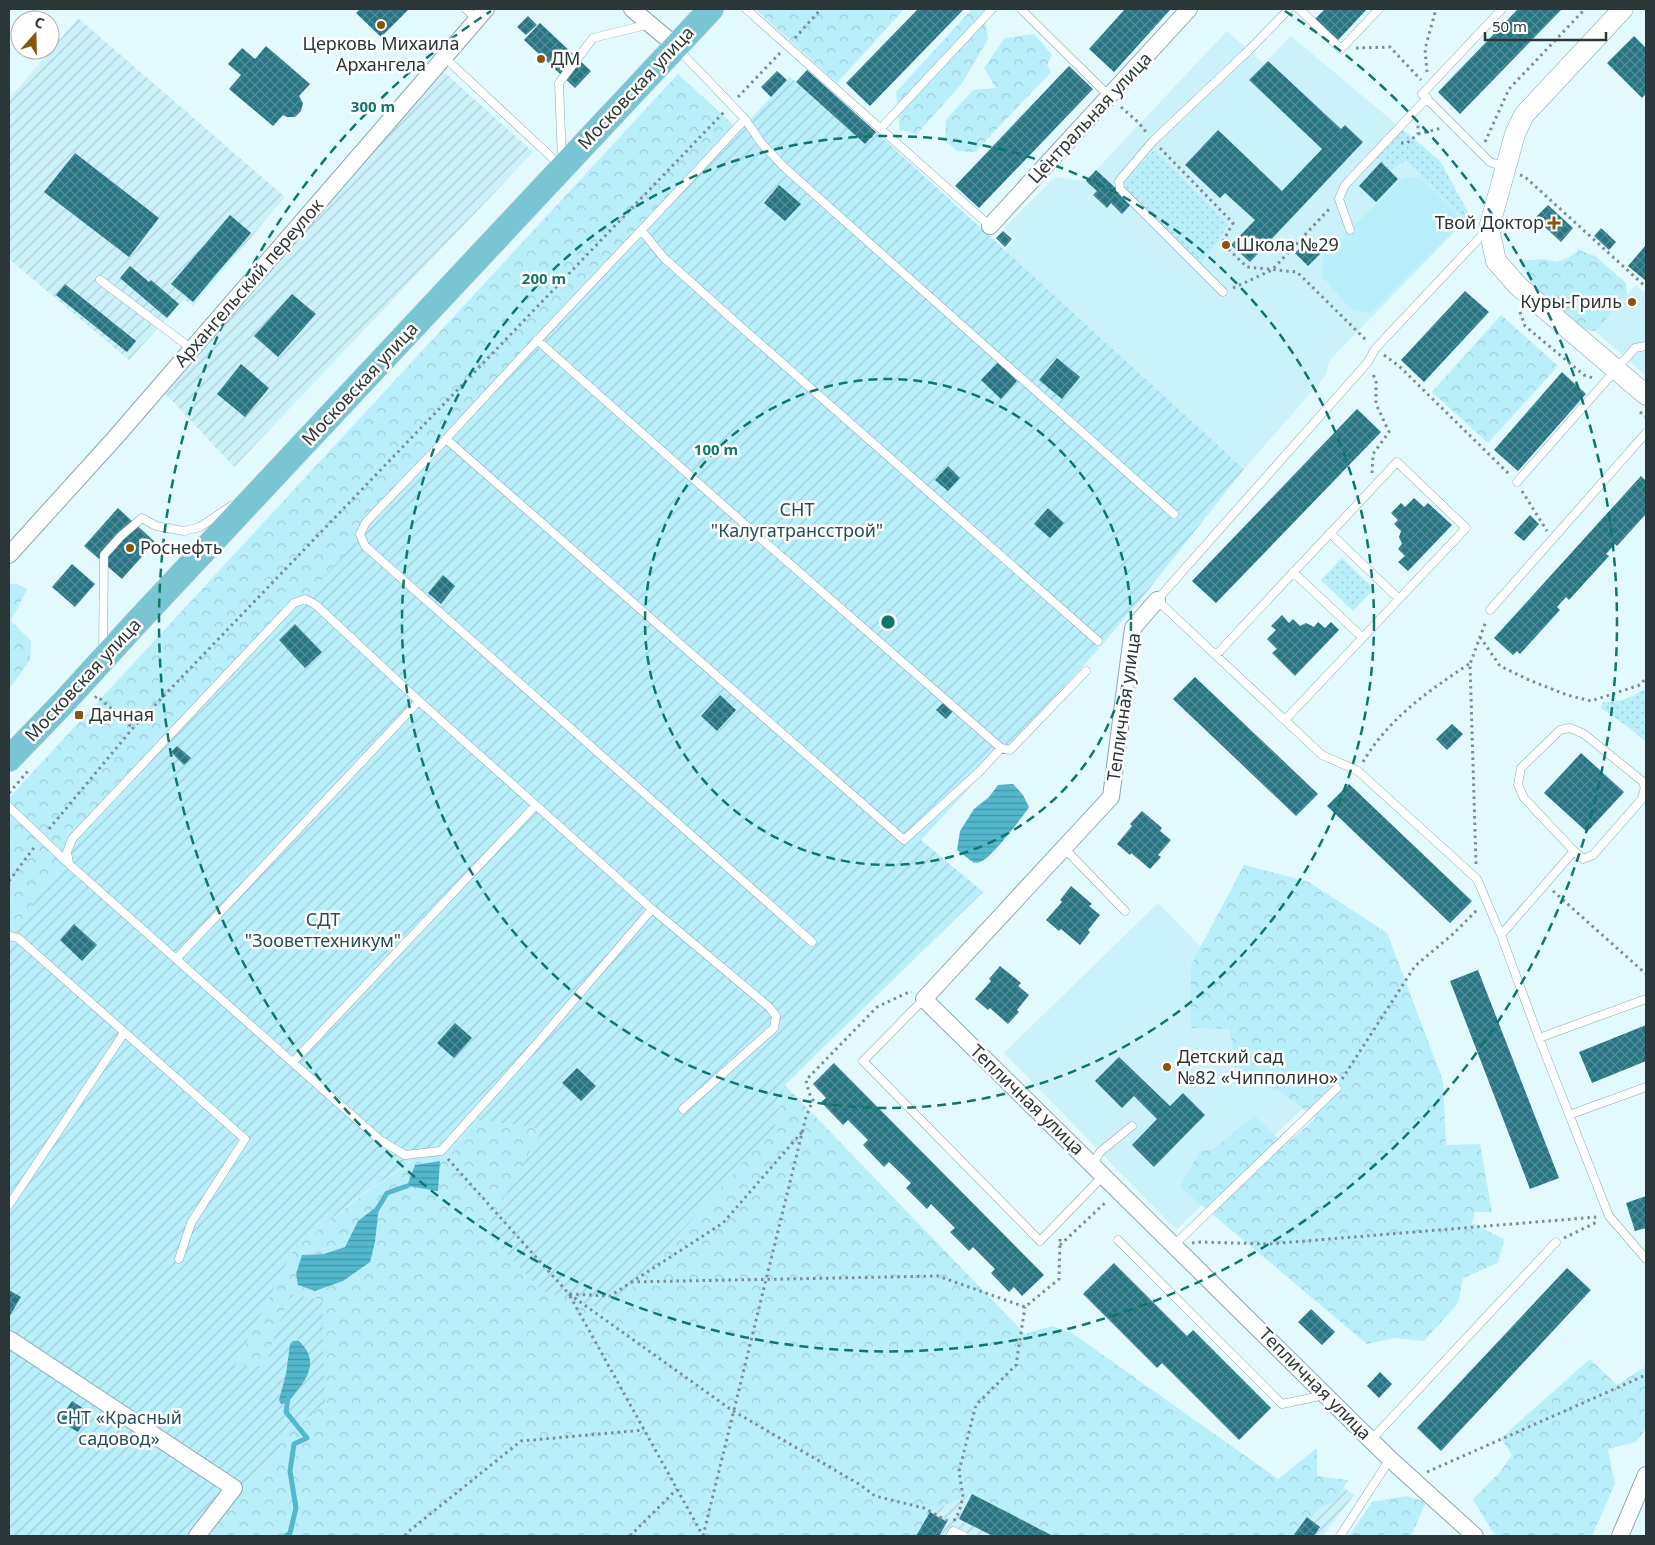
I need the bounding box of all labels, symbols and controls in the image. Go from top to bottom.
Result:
north arrow [10,10,60,60]
scale bar [1485,10,1606,42]
text: С [32,12,47,33]
text: 50 m [1492,16,1527,36]
marker: Церковь Михаила Архангела [375,19,387,31]
street label: Московская улица [572,21,699,154]
place label: Церковь Михаила Архангела [303,31,459,76]
place label: ДМ [551,46,580,70]
street label: Центральная улица [1022,47,1156,188]
marker: ДМ [535,53,547,65]
text: 300 m [351,96,395,116]
street label: Архангельский переулок [168,193,328,372]
place label: Твой Доктор [1435,210,1544,234]
marker: Твой Доктор [1548,217,1560,229]
place label: Школа №29 [1236,232,1339,256]
marker: Школа №29 [1220,239,1232,251]
text: 200 m [522,268,566,288]
place label: Куры-Гриль [1520,289,1622,313]
marker: Куры-Гриль [1626,296,1638,308]
street label: Московская улица [296,317,423,450]
text: 100 m [694,439,738,459]
park label: СНТ "Калугатрансстрой" [711,497,883,542]
place label: Роснефть [140,535,223,559]
marker: Роснефть [124,542,136,554]
street label: Московская улица [19,613,146,746]
centre of rings [879,613,897,631]
street label: Тепличная улица [1101,631,1145,783]
place label: Дачная [89,702,154,726]
marker: Дачная [73,709,85,721]
park label: СДТ "Зооветтехникум" [245,907,401,952]
street label: Тепличная улица [966,1039,1090,1160]
place label: Детский сад №82 «Чипполино» [1177,1044,1338,1089]
marker: Детский сад №82 «Чипполино» [1161,1061,1173,1073]
street label: Тепличная улица [1254,1322,1377,1445]
park label: СНТ «Красный садовод» [56,1405,182,1450]

